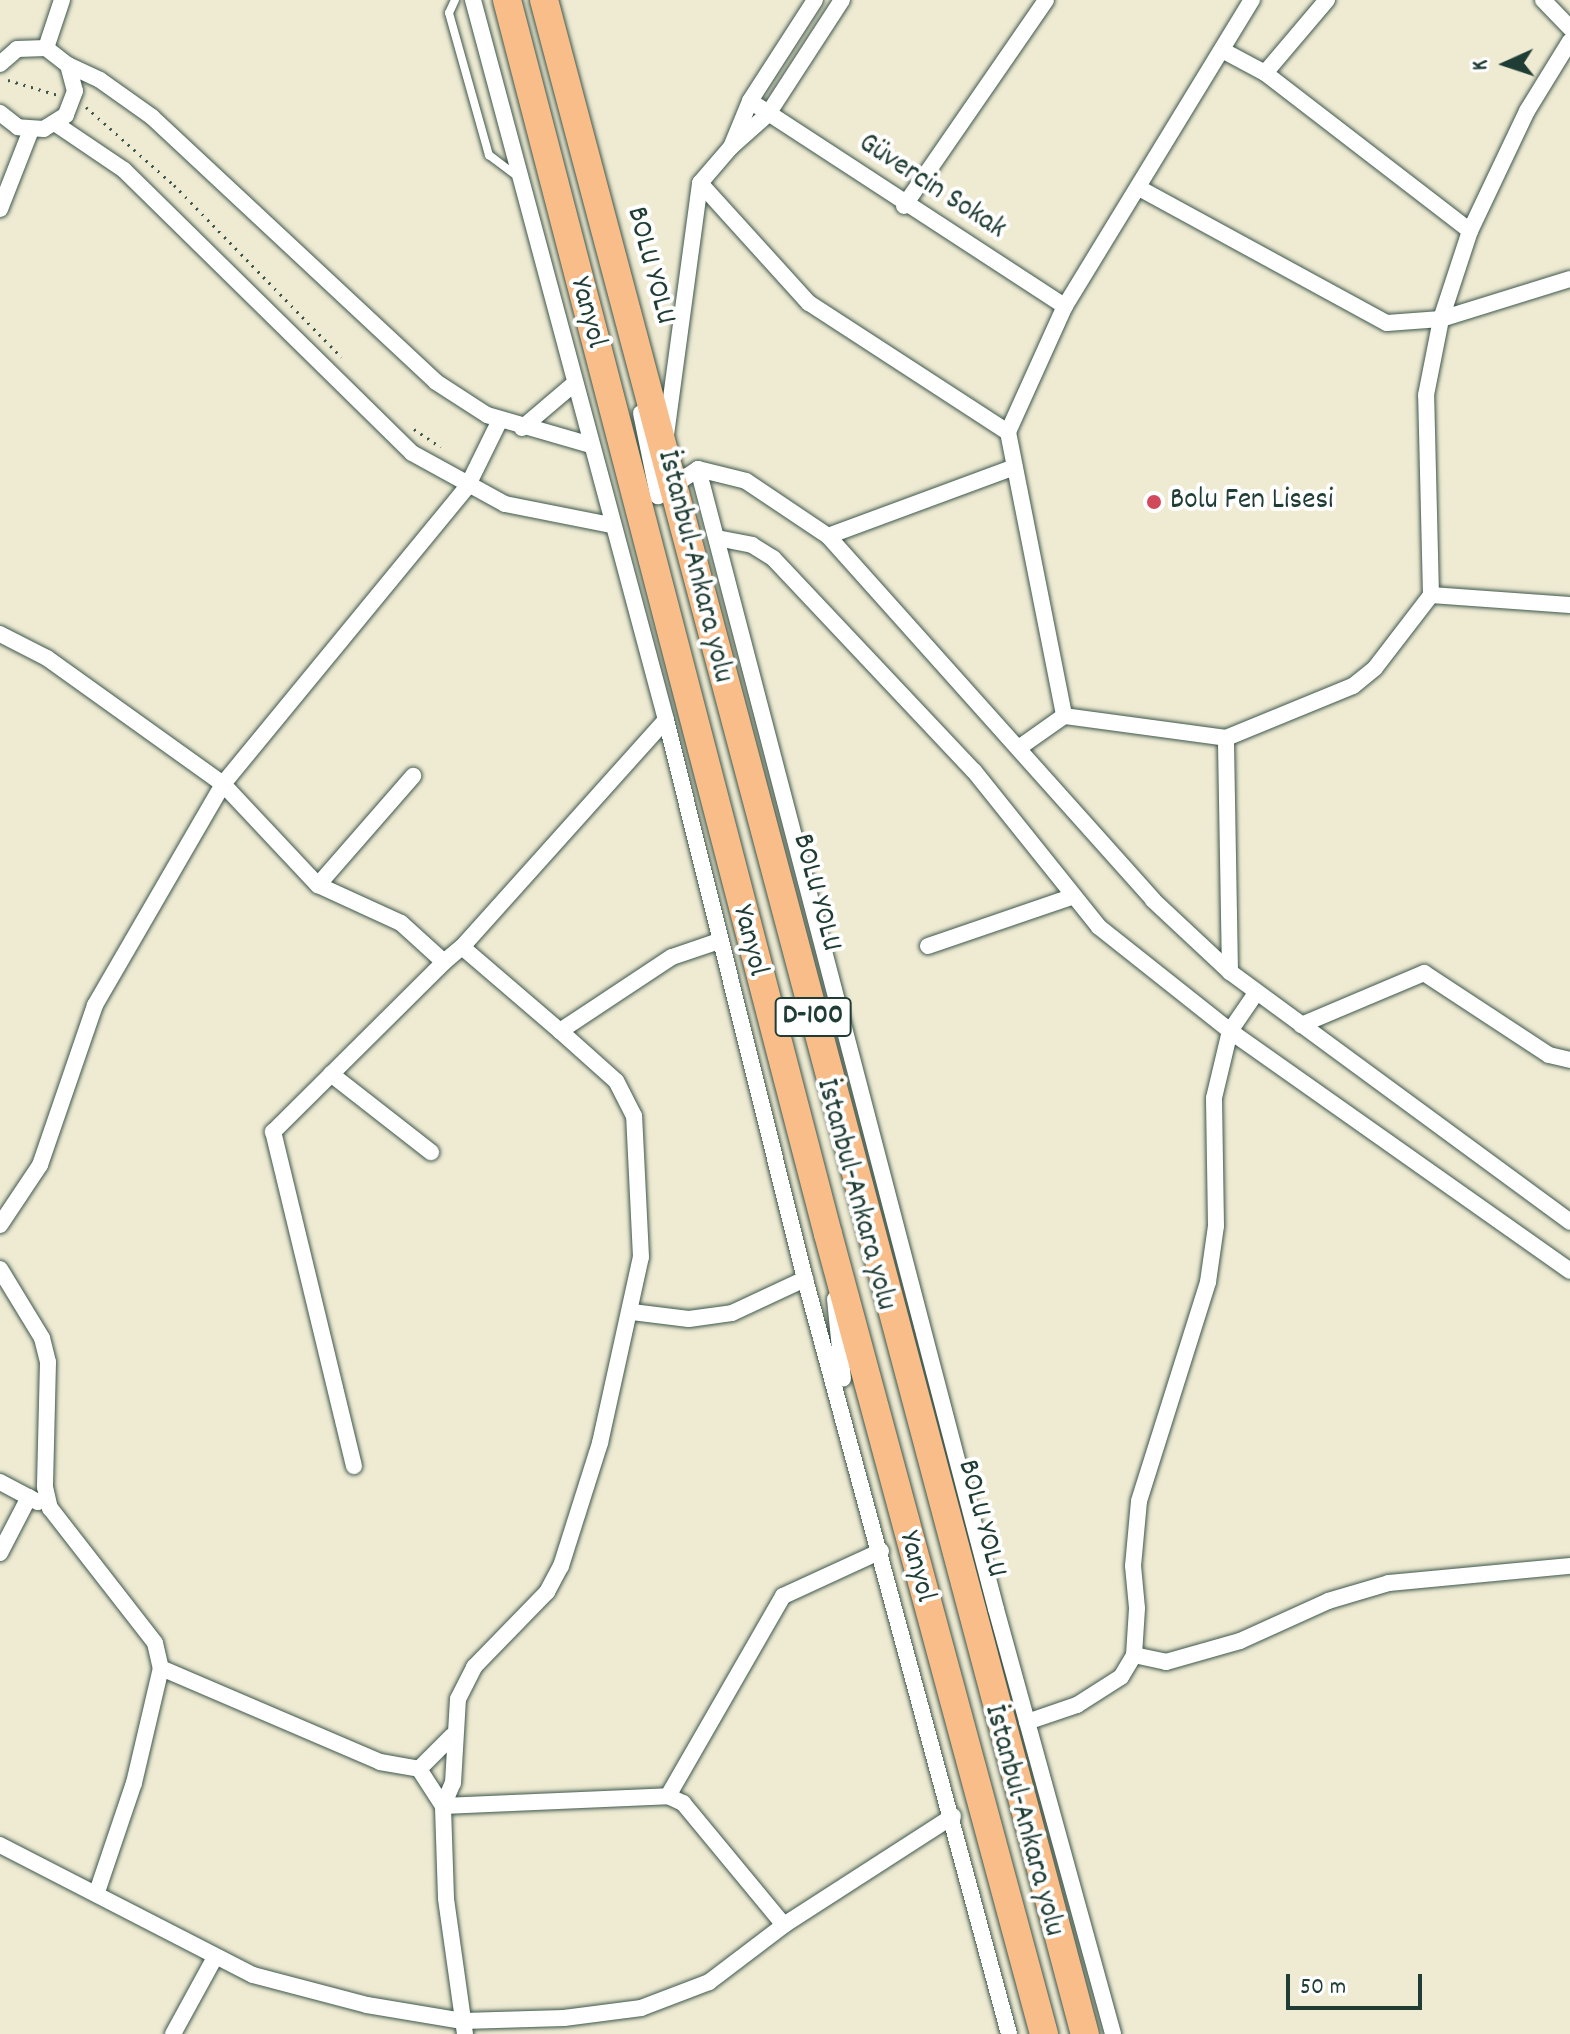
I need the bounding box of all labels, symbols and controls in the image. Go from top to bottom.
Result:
north arrow [1466,24,1546,104]
text: K [1466,59,1497,71]
street label: Güvercin Sokak [851,127,1011,249]
street label: BOLU YOLU [616,203,682,329]
street label: Yanyol [559,274,613,352]
street label: İstanbul-Ankara yolu [647,447,739,687]
place label: Bolu Fen Lisesi [1170,484,1334,520]
marker: Bolu Fen Lisesi [1145,493,1163,511]
street label: BOLU YOLU [782,830,848,956]
street label: Yanyol [722,902,774,980]
road number: D-100 [773,993,853,1041]
street label: İstanbul-Ankara yolu [806,1076,902,1314]
street label: BOLU YOLU [947,1456,1013,1582]
street label: Yanyol [888,1528,942,1606]
street label: İstanbul-Ankara yolu [974,1702,1070,1940]
scale bar [1290,1958,1426,2008]
text: 50 m [1300,1971,1346,2005]

